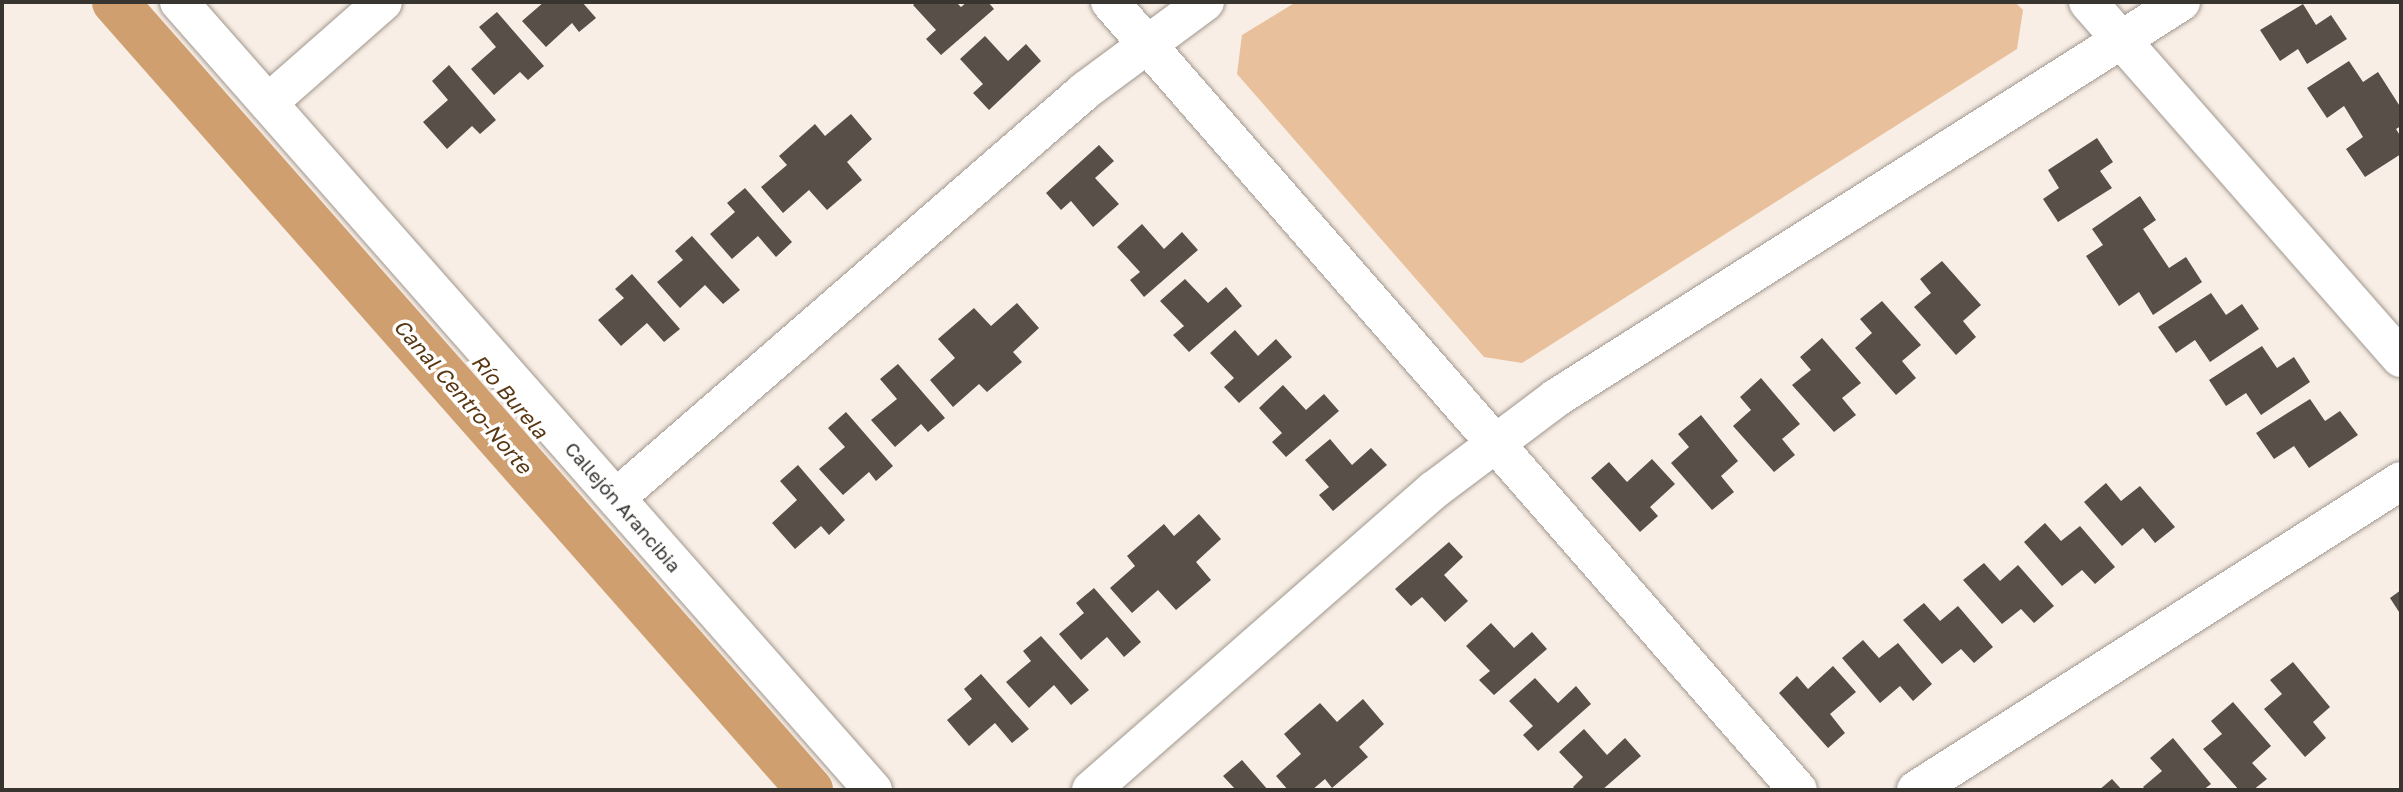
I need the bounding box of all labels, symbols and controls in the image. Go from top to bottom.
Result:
water label: Canal Centro-Norte [389,313,537,479]
water label: Río Burela [467,349,553,443]
street label: Callejón Arancibia [560,437,686,577]

